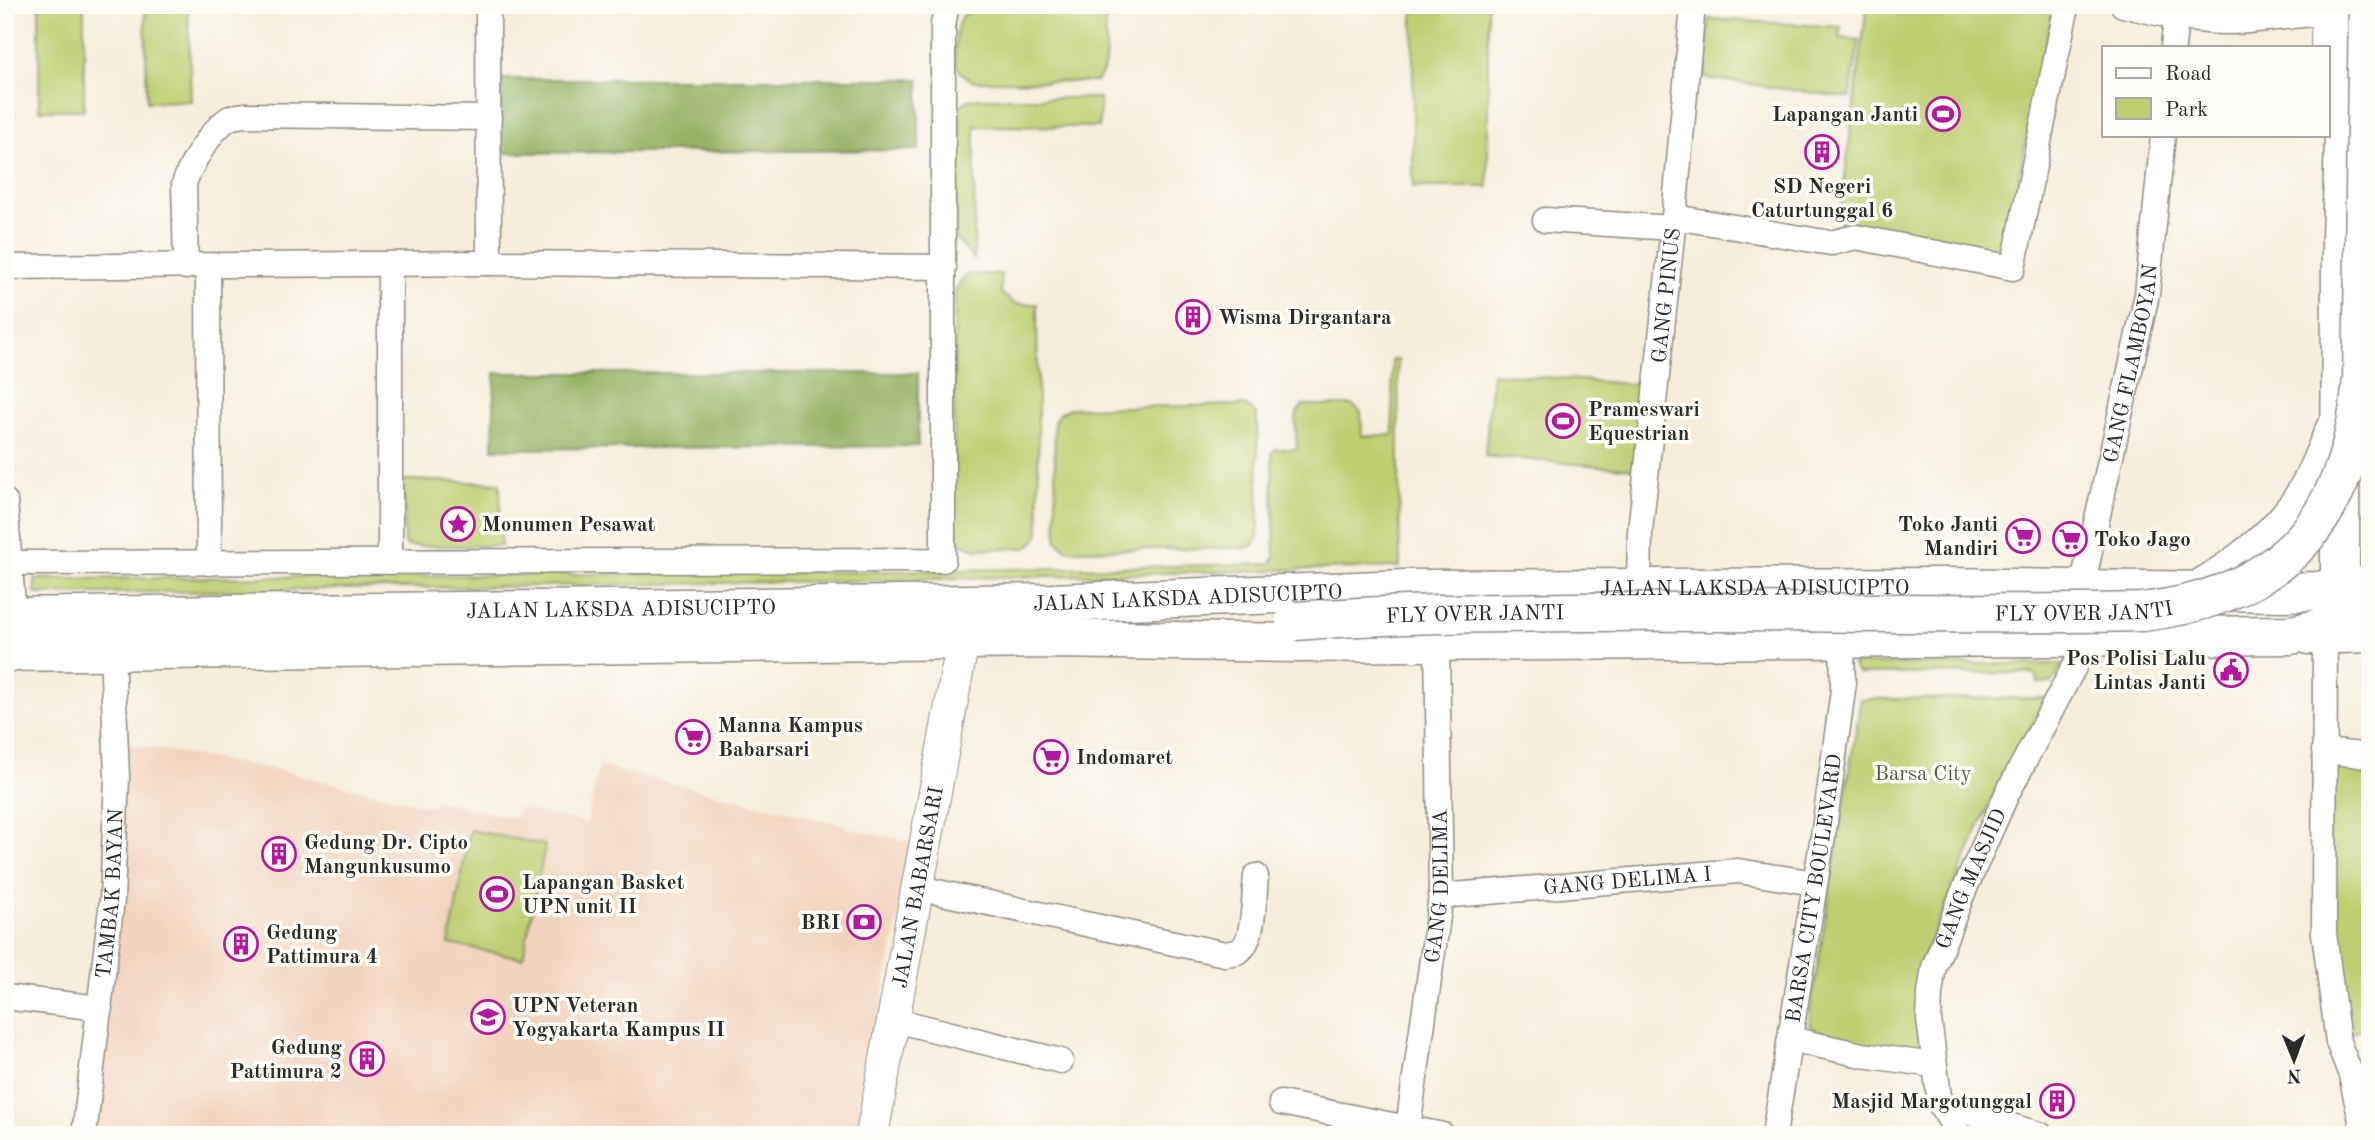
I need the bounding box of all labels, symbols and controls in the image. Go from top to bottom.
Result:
legend [2102,46,2330,136]
text: Road [2165,64,2212,85]
sports icon: Lapangan Janti [1924,95,1962,133]
text: Park [2165,100,2208,121]
place label: Lapangan Janti [1772,105,1918,126]
building icon: SD Negeri Caturtunggal 6 [1803,133,1841,171]
place label: SD Negeri Caturtunggal 6 [1751,177,1893,222]
street label: GANG PINUS [1649,227,1685,364]
street label: GANG FLAMBOYAN [2101,263,2162,465]
building icon: Wisma Dirgantara [1174,298,1212,336]
place label: Wisma Dirgantara [1218,308,1392,329]
place label: Prameswari Equestrian [1588,400,1700,445]
sports icon: Prameswari Equestrian [1544,402,1582,440]
place icon: Monumen Pesawat [439,505,477,543]
place label: Monumen Pesawat [482,515,656,536]
place label: Toko Janti Mandiri [1898,515,1998,560]
supermarket icon: Toko Janti Mandiri [2004,517,2042,555]
supermarket icon: Toko Jago [2051,520,2089,558]
place label: Toko Jago [2094,530,2191,551]
street label: JALAN LAKSDA ADISUCIPTO [1600,578,1909,600]
street label: JALAN LAKSDA ADISUCIPTO [1033,582,1343,615]
street label: JALAN LAKSDA ADISUCIPTO [466,598,776,623]
street label: FLY OVER JANTI [1995,598,2175,625]
street label: FLY OVER JANTI [1385,603,1564,628]
place label: Pos Polisi Lalu Lintas Janti [2066,649,2206,694]
public building icon: Pos Polisi Lalu Lintas Janti [2212,651,2250,689]
place label: Manna Kampus Babarsari [718,716,863,761]
supermarket icon: Manna Kampus Babarsari [674,718,712,756]
supermarket icon: Indomaret [1032,738,1070,776]
place label: Indomaret [1076,748,1173,769]
street label: BARSA CITY BOULEVARD [1784,753,1846,1024]
park label: Barsa City [1874,764,1972,785]
street label: JALAN BABARSARI [890,785,948,990]
street label: GANG MASJID [1933,806,2011,952]
street label: TAMBAK BAYAN [94,808,128,980]
street label: GANG DELIMA [1423,809,1453,965]
place label: Gedung Dr. Cipto Mangunkusumo [304,833,468,878]
building icon: Gedung Dr. Cipto Mangunkusumo [260,835,298,873]
street label: GANG DELIMA I [1543,864,1712,899]
place label: Lapangan Basket UPN unit II [522,873,685,918]
sports icon: Lapangan Basket UPN unit II [478,875,516,913]
bank icon: BRI [845,903,883,941]
place label: BRI [801,913,840,934]
place label: Gedung Pattimura 4 [266,923,378,968]
building icon: Gedung Pattimura 4 [222,925,260,963]
place label: UPN Veteran Yogyakarta Kampus II [512,996,725,1041]
school or university icon: UPN Veteran Yogyakarta Kampus II [469,998,507,1036]
north arrow [2260,1024,2330,1094]
place label: Gedung Pattimura 2 [230,1038,342,1083]
building icon: Gedung Pattimura 2 [348,1040,386,1078]
text: N [2286,1065,2302,1084]
building icon: Masjid Margotunggal [2038,1082,2076,1120]
place label: Masjid Margotunggal [1832,1092,2032,1113]

